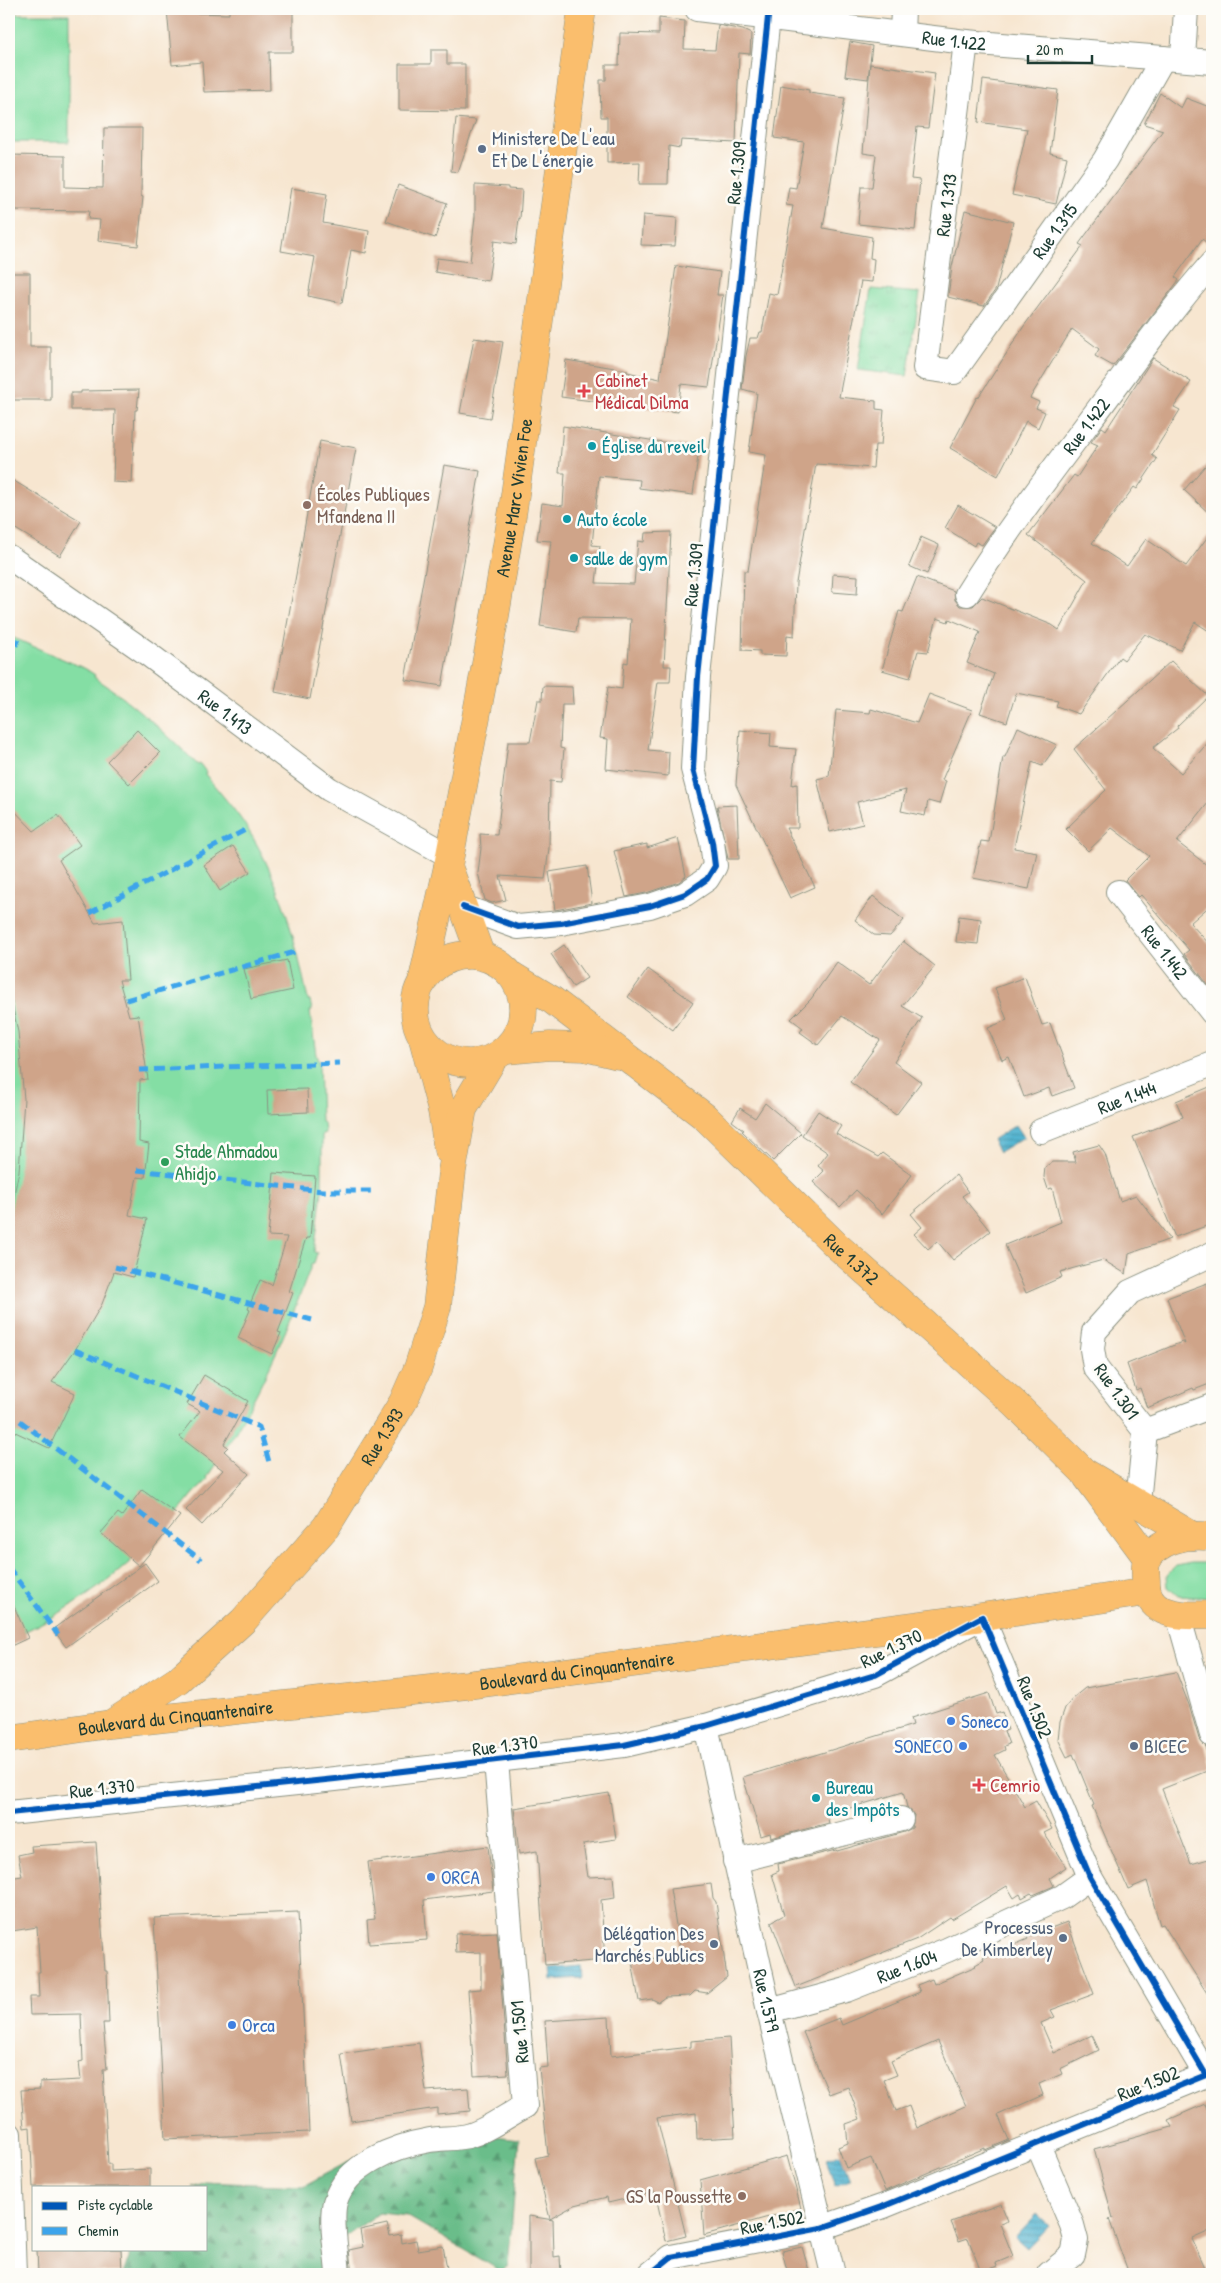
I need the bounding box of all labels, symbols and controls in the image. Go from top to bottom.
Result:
street label: Rue 1.422 [921,24,987,57]
scale bar [1028,32,1092,64]
text: 20 m [1036,39,1063,60]
place label: Ministere De L'eau Et De L'énergie [492,125,615,173]
street label: Rue 1.309 [720,140,752,206]
marker: Ministere De L'eau Et De L'énergie [476,143,488,155]
street label: Rue 1.313 [929,172,963,238]
street label: Rue 1.315 [1026,198,1083,264]
place label: Cabinet Médical Dilma [595,367,689,415]
marker: Cabinet Médical Dilma [577,384,591,398]
street label: Rue 1.422 [1056,392,1116,459]
street label: Avenue Marc Vivien Foe [489,416,538,579]
place label: Église du reveil [602,433,707,459]
marker: Église du reveil [586,440,598,452]
place label: Écoles Publiques Mfandena II [317,481,430,529]
marker: Écoles Publiques Mfandena II [301,499,313,511]
place label: Auto école [577,506,648,532]
marker: Auto école [561,513,573,525]
street label: Rue 1.309 [677,542,709,608]
place label: salle de gym [584,545,668,571]
marker: salle de gym [568,552,580,564]
street label: Rue 1.413 [193,683,258,741]
street label: Rue 1.442 [1135,919,1194,984]
street label: Rue 1.444 [1094,1074,1160,1121]
place label: Stade Ahmadou Ahidjo [175,1138,278,1186]
marker: Stade Ahmadou Ahidjo [159,1156,171,1168]
street label: Rue 1.372 [818,1227,885,1291]
street label: Rue 1.301 [1088,1358,1146,1424]
street label: Rue 1.393 [354,1403,409,1470]
street label: Rue 1.370 [856,1622,926,1674]
street label: Boulevard du Cinquantenaire [478,1645,676,1696]
street label: Rue 1.502 [1011,1672,1059,1742]
street label: Boulevard du Cinquantenaire [76,1693,275,1742]
place label: Soneco [961,1708,1009,1734]
marker: Soneco [945,1715,957,1727]
street label: Rue 1.370 [471,1728,539,1762]
place label: SONECO [894,1733,953,1759]
place label: BICEC [1144,1733,1187,1759]
marker: SONECO [957,1740,969,1752]
marker: BICEC [1128,1740,1140,1752]
street label: Rue 1.370 [68,1772,136,1804]
place label: Cemrio [990,1772,1040,1798]
place label: Bureau des Impôts [826,1774,900,1822]
marker: Cemrio [972,1778,986,1792]
marker: Bureau des Impôts [810,1792,822,1804]
place label: ORCA [441,1864,480,1890]
marker: ORCA [425,1871,437,1883]
place label: Processus De Kimberley [962,1914,1053,1962]
place label: Délégation Des Marchés Publics [595,1920,704,1968]
marker: Processus De Kimberley [1057,1932,1069,1944]
marker: Délégation Des Marchés Publics [708,1938,720,1950]
street label: Rue 1.604 [873,1942,940,1990]
street label: Rue 1.579 [747,1967,787,2034]
street label: Rue 1.501 [503,2000,535,2064]
place label: Orca [242,2012,275,2038]
marker: Orca [226,2019,238,2031]
street label: Rue 1.502 [1113,2059,1183,2107]
place label: GS la Poussette [626,2183,732,2209]
legend [32,2186,208,2250]
marker: GS la Poussette [736,2190,748,2202]
text: Piste cyclable [78,2194,153,2215]
street label: Rue 1.502 [738,2203,806,2241]
text: Chemin [78,2220,119,2241]

